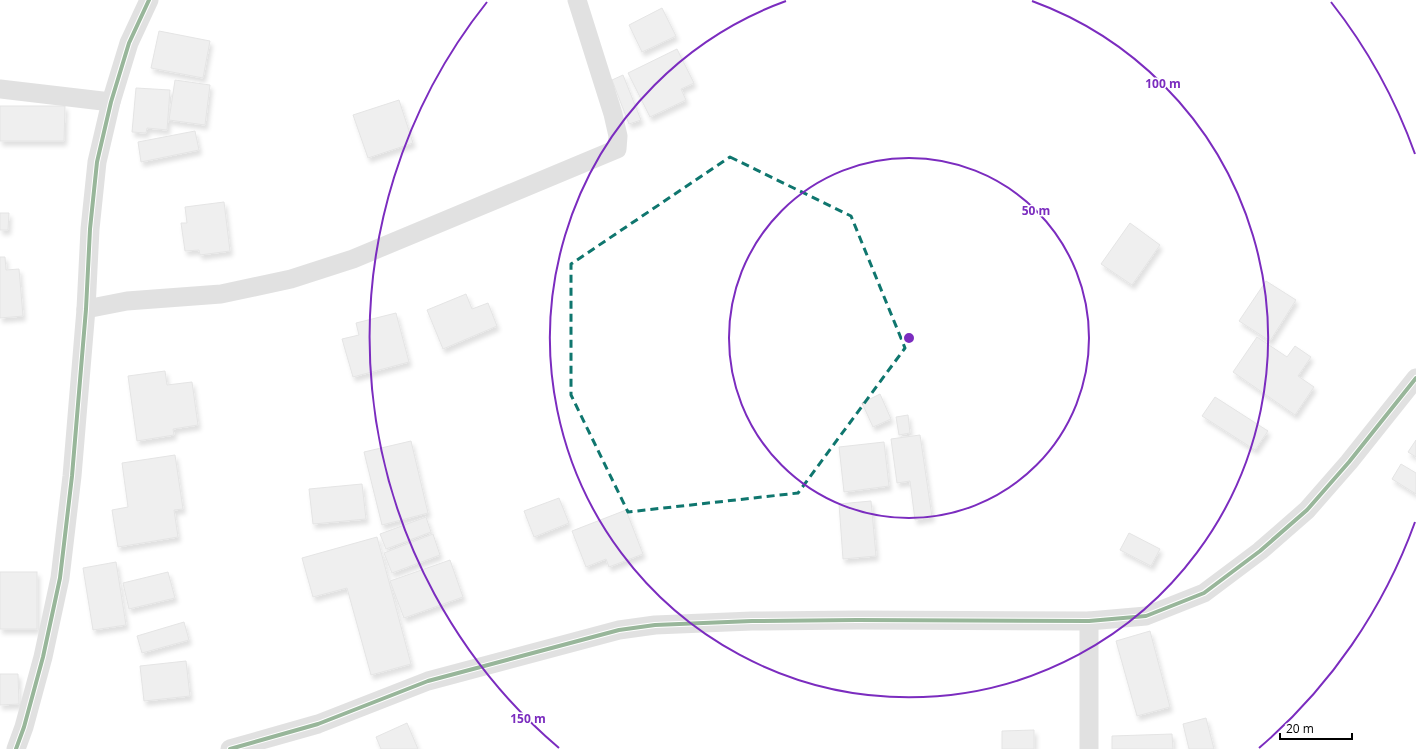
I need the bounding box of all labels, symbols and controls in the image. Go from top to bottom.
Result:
text: 100 m [1145,75,1181,92]
text: 50 m [1022,202,1050,219]
centre of rings [902,331,916,345]
text: 150 m [510,710,546,727]
scale bar [1280,715,1352,741]
text: 20 m [1286,720,1314,737]

